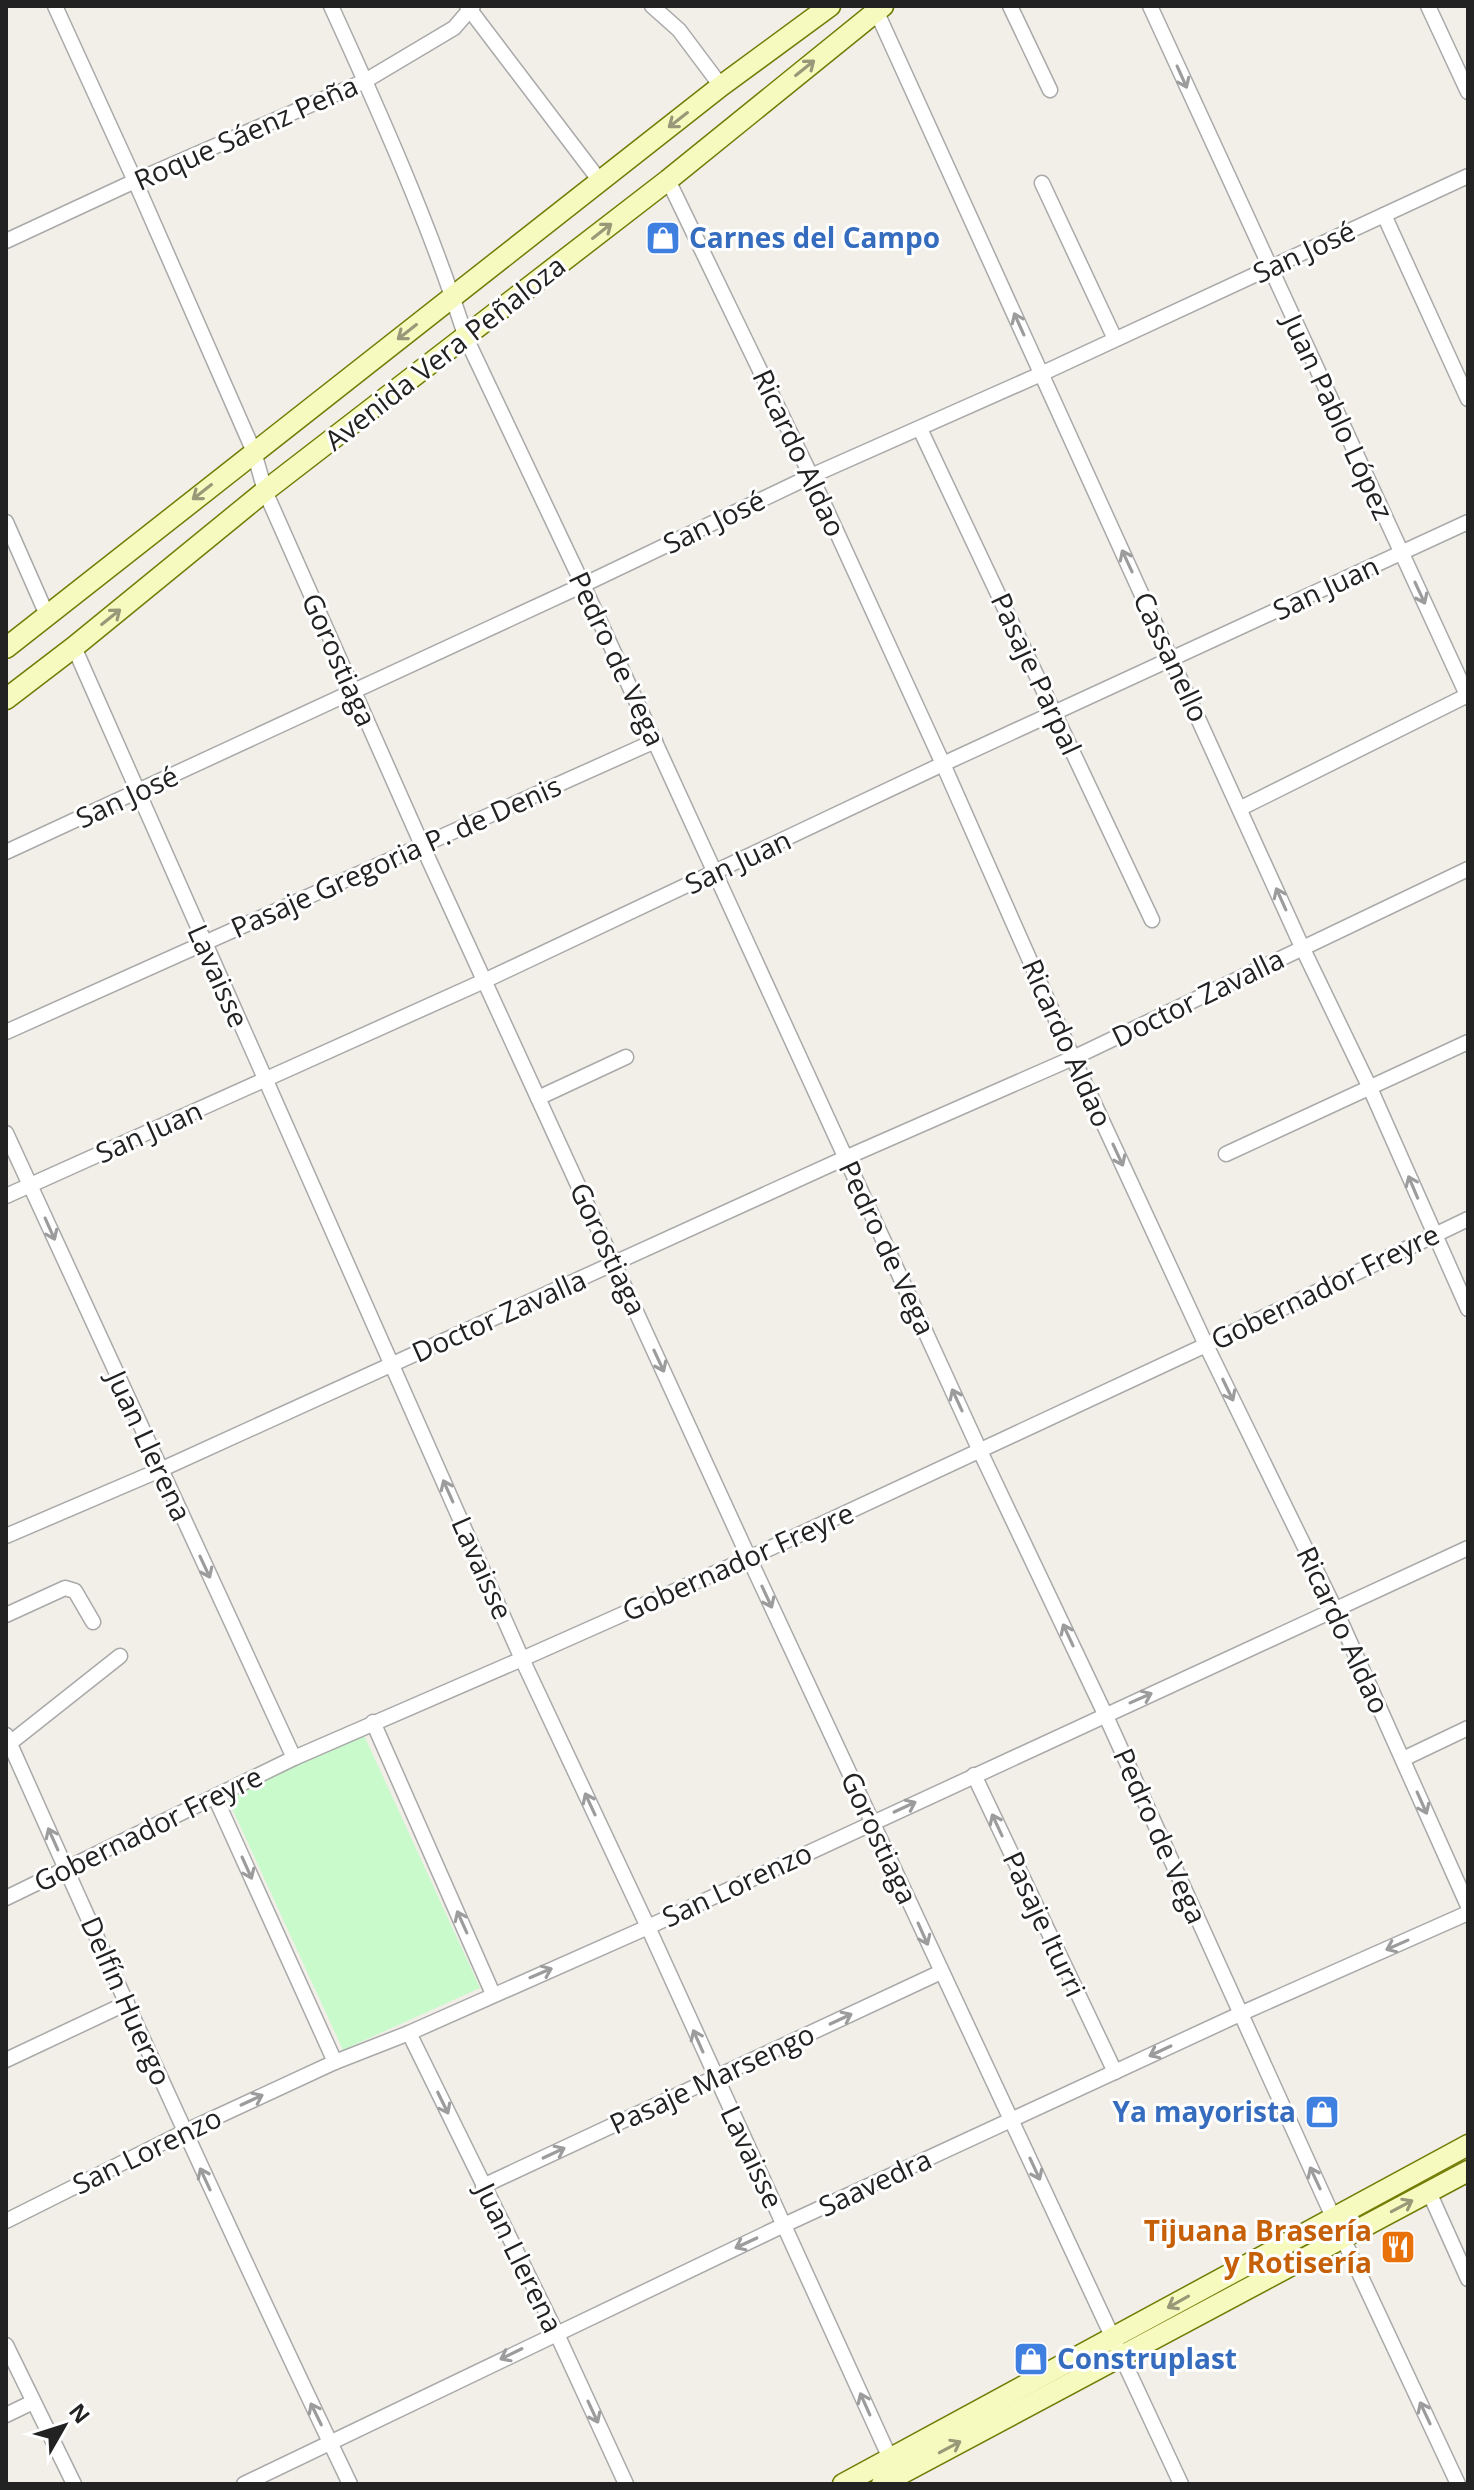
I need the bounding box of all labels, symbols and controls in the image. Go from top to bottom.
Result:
one-way arrow [794,60,815,77]
one-way arrow [1175,65,1190,89]
street label: Roque Sáenz Peña [128,66,363,198]
one-way arrow [668,112,689,129]
street label: San José [1246,211,1361,291]
place label: Carnes del Campo [689,218,940,256]
shop icon: Carnes del Campo [644,219,682,257]
one-way arrow [591,223,612,240]
street label: Avenida Vera Peñaloza [316,246,573,458]
street label: Juan Pablo López [1273,305,1403,526]
one-way arrow [1011,313,1026,337]
one-way arrow [397,323,418,340]
street label: Ricardo Aldao [745,363,855,542]
street label: San José [656,480,771,562]
one-way arrow [192,484,213,501]
street label: San Juan [1266,546,1385,628]
one-way arrow [1119,549,1134,573]
street label: Pedro de Vega [561,565,675,752]
one-way arrow [1413,580,1428,604]
street label: Cassanello [1125,585,1219,728]
street label: Pasaje Parpal [983,586,1091,761]
street label: Gorostiaga [294,587,386,732]
one-way arrow [101,608,121,626]
street label: San José [69,756,184,836]
street label: Pasaje Gregoria P. de Denis [225,766,567,946]
street label: San Juan [678,820,797,902]
one-way arrow [1273,888,1288,912]
street label: Lavaisse [179,918,258,1033]
street label: Doctor Zavalla [1105,939,1290,1055]
street label: Ricardo Aldao [1014,952,1122,1133]
street label: San Juan [89,1091,208,1171]
one-way arrow [1111,1142,1126,1166]
street label: Pedro de Vega [831,1154,945,1341]
one-way arrow [1404,1175,1419,1200]
street label: Gorostiaga [562,1176,656,1321]
street label: Gobernador Freyre [1204,1214,1445,1358]
one-way arrow [44,1216,59,1241]
street label: Doctor Zavalla [405,1260,592,1370]
one-way arrow [652,1348,667,1372]
street label: Juan Llerena [97,1361,201,1527]
one-way arrow [1220,1378,1236,1402]
one-way arrow [949,1389,964,1413]
one-way arrow [440,1479,455,1503]
street label: Gobernador Freyre [616,1493,859,1629]
street label: Lavaisse [443,1510,522,1625]
street label: Ricardo Aldao [1289,1540,1399,1719]
one-way arrow [198,1555,213,1579]
one-way arrow [760,1584,775,1608]
one-way arrow [1060,1624,1075,1648]
one-way arrow [1128,1689,1153,1704]
street label: Pedro de Vega [1105,1742,1217,1929]
street label: Gobernador Freyre [27,1756,268,1900]
street label: Gorostiaga [833,1765,927,1910]
one-way arrow [1415,1790,1430,1814]
one-way arrow [582,1793,597,1817]
one-way arrow [893,1799,917,1814]
one-way arrow [989,1813,1004,1837]
one-way arrow [45,1827,60,1852]
street label: San Lorenzo [656,1833,818,1935]
street label: Pasaje Iturri [995,1845,1095,2002]
one-way arrow [240,1856,255,1880]
street label: Delfín Huergo [73,1910,181,2091]
one-way arrow [453,1911,468,1935]
one-way arrow [917,1922,932,1946]
one-way arrow [1385,1938,1409,1953]
one-way arrow [529,1965,553,1980]
one-way arrow [828,2011,852,2026]
street label: Pasaje Marsengo [603,2014,820,2142]
one-way arrow [690,2029,705,2054]
one-way arrow [1148,2044,1172,2059]
one-way arrow [436,2090,451,2114]
one-way arrow [240,2092,264,2107]
place label: Ya mayorista [1112,2092,1296,2130]
shop icon: Ya mayorista [1303,2093,1341,2131]
street label: San Lorenzo [66,2098,227,2202]
street label: Lavaisse [713,2099,793,2214]
street label: Saavedra [812,2139,937,2225]
one-way arrow [542,2145,566,2160]
one-way arrow [1028,2157,1043,2181]
one-way arrow [1307,2166,1322,2190]
one-way arrow [197,2167,212,2191]
street label: Juan Llerena [466,2174,572,2339]
one-way arrow [1389,2197,1413,2213]
place label: Tijuana Brasería y Rotisería [1144,2211,1372,2281]
restaurant icon: Tijuana Brasería y Rotisería [1379,2228,1417,2266]
one-way arrow [734,2236,758,2251]
one-way arrow [1167,2295,1190,2311]
place label: Construplast [1057,2339,1237,2377]
shop icon: Construplast [1012,2340,1050,2378]
one-way arrow [499,2347,523,2362]
north arrow [24,2386,104,2466]
one-way arrow [857,2392,872,2417]
text: N [63,2396,98,2429]
one-way arrow [586,2400,601,2424]
one-way arrow [308,2402,323,2426]
one-way arrow [1417,2402,1432,2426]
one-way arrow [938,2439,961,2455]

